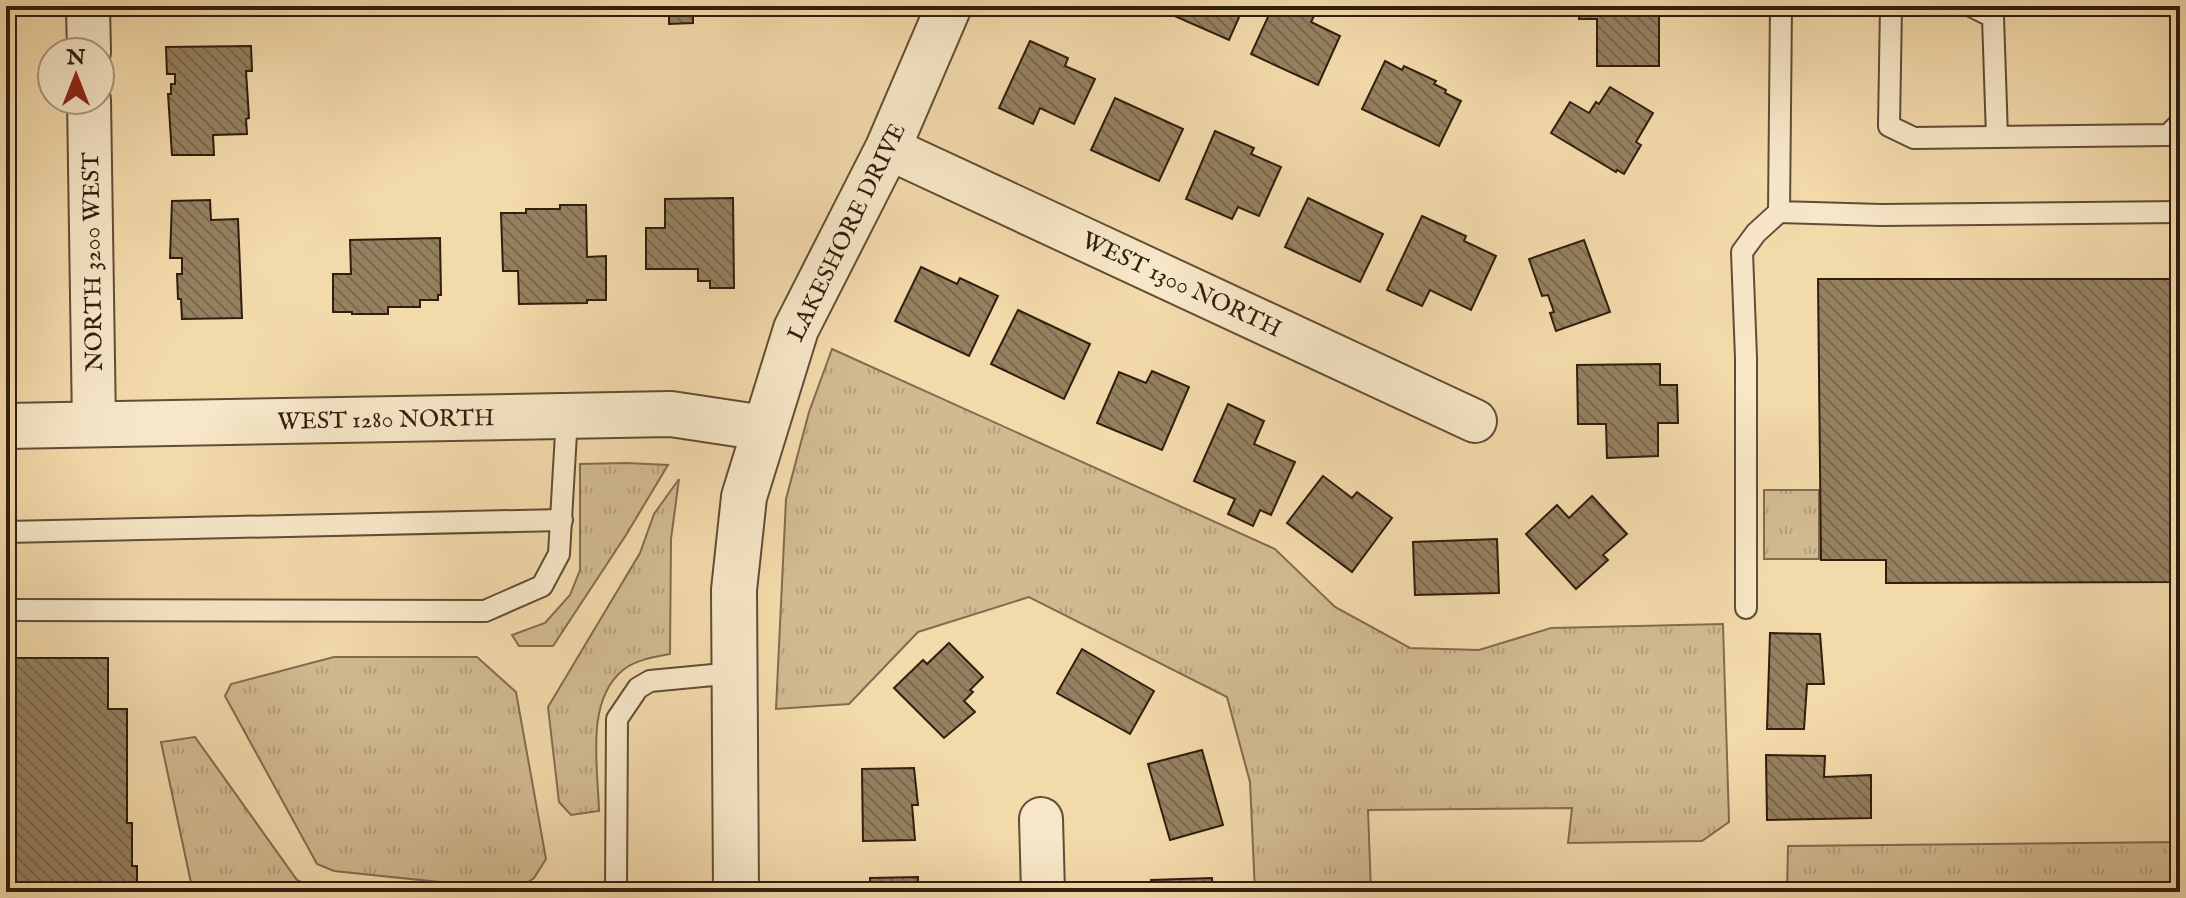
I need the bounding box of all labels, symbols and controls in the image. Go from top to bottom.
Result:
north arrow [36,36,116,116]
text: N [65,44,86,72]
street label: LAKESHORE DRIVE [781,118,914,347]
street label: NORTH 3200 WEST [76,151,111,372]
street label: WEST 1300 NORTH [1076,225,1286,345]
street label: WEST 1280 NORTH [277,403,495,438]

